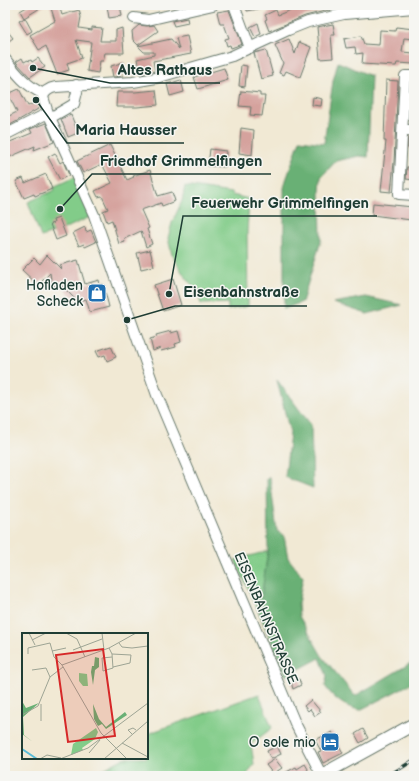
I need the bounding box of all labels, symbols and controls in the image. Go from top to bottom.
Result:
callout: Altes Rathaus [110,56,220,83]
text: Altes Rathaus [117,61,212,80]
callout: Maria Hausser [67,116,184,143]
text: Maria Hausser [75,121,178,140]
callout: Friedhof Grimmelfingen [92,147,271,174]
text: Friedhof Grimmelfingen [100,152,262,171]
callout: Feuerwehr Grimmelfingen [183,189,377,216]
text: Feuerwehr Grimmelfingen [191,194,369,213]
place label: Hofladen Scheck [26,277,83,310]
callout: Eisenbahnstraße [175,279,307,306]
shop icon: Hofladen Scheck [86,282,108,304]
text: Eisenbahnstraße [183,283,299,302]
street label: EISENBAHNSTRASSE [230,549,302,687]
inset map [22,633,148,759]
hotel icon: O sole mio [319,731,341,753]
place label: O sole mio [249,734,316,751]

